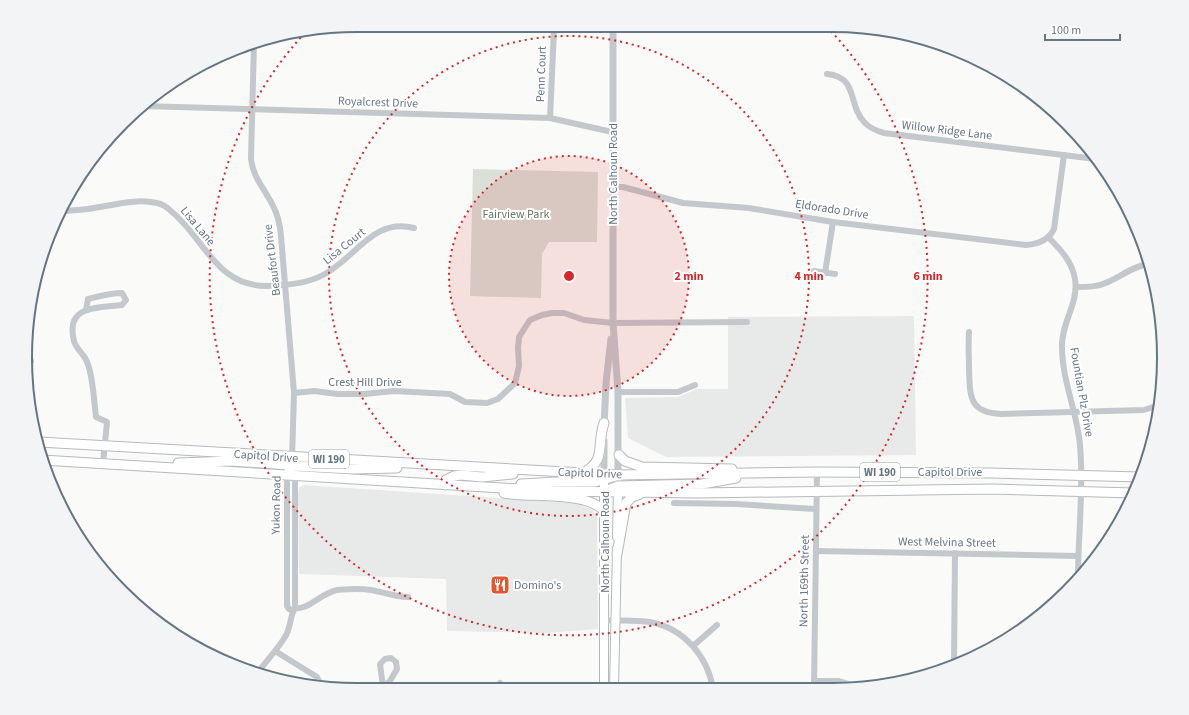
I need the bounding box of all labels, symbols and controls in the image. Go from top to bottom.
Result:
scale bar [1045,16,1120,42]
text: 100 m [1051,22,1081,39]
street label: Penn Court [532,46,551,102]
street label: Royalcrest Drive [338,93,418,112]
street label: Willow Ridge Lane [901,117,993,144]
street label: North Calhoun Road [605,123,622,225]
street label: Eldorado Drive [794,195,870,224]
street label: Lisa Lane [176,203,219,250]
park label: Fairview Park [482,206,550,223]
street label: Beaufort Drive [260,223,285,297]
street label: Lisa Court [319,224,369,269]
text: 2 min [674,268,704,285]
text: 4 min [794,268,824,285]
text: 6 min [913,268,943,285]
centre of rings [562,269,576,283]
street label: Fountian Plz Drive [1065,346,1098,438]
street label: Crest Hill Drive [328,374,402,391]
street label: Capitol Drive [233,446,299,467]
road number: WI 190 [309,450,349,468]
road number: WI 190 [860,463,900,481]
street label: Capitol Drive [558,464,622,483]
street label: Capitol Drive [918,464,982,481]
street label: Yukon Road [267,475,286,536]
street label: North Calhoun Road [597,491,614,593]
street label: West Melvina Street [898,533,996,552]
street label: North 169th Street [795,535,814,627]
restaurant icon: Domino's [489,574,511,596]
place label: Domino's [514,577,561,594]

